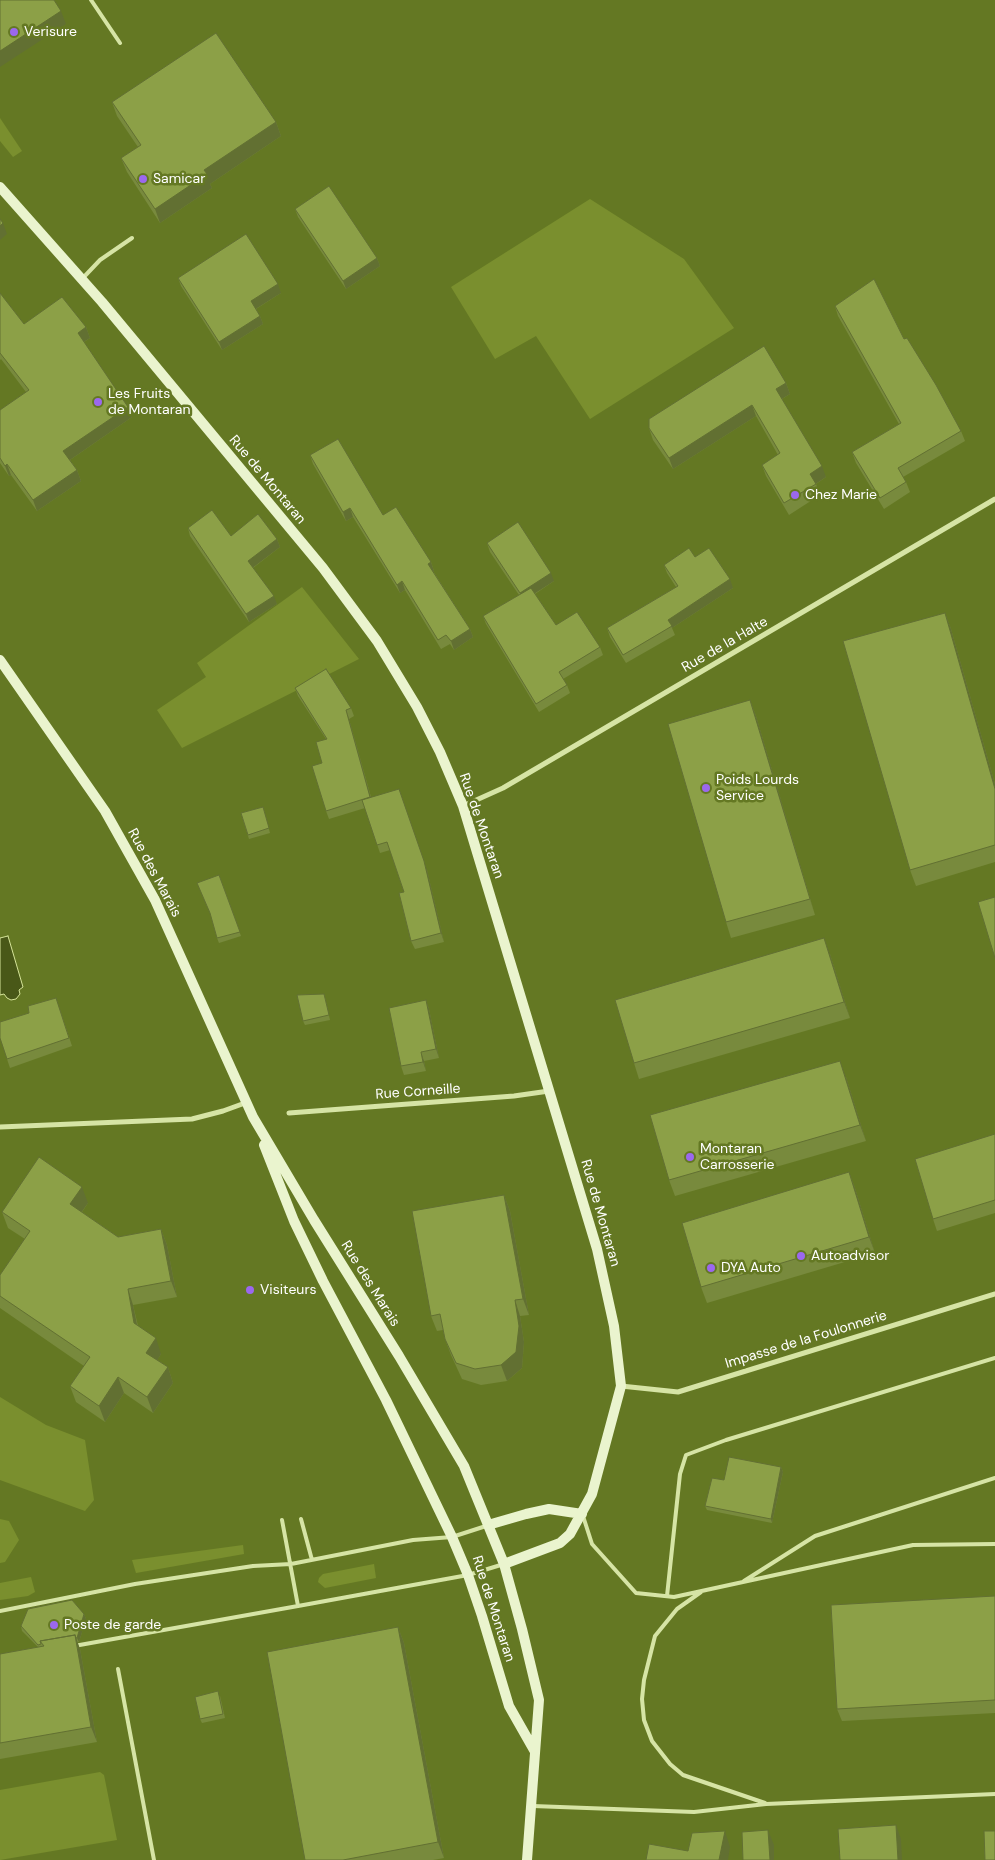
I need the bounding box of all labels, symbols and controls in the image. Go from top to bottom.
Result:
place label: Verisure [24,24,77,40]
marker: Verisure [8,26,20,38]
place label: Samicar [153,171,205,187]
marker: Samicar [137,173,149,185]
place label: Les Fruits de Montaran [108,386,191,418]
marker: Les Fruits de Montaran [92,396,104,408]
street label: Rue de Montaran [225,432,309,528]
place label: Chez Marie [805,487,877,503]
marker: Chez Marie [789,489,801,501]
street label: Rue de la Halte [679,614,771,676]
street label: Rue de Montaran [455,771,507,881]
place label: Poids Lourds Service [716,772,799,804]
marker: Poids Lourds Service [700,782,712,794]
street label: Rue des Marais [124,826,184,920]
street label: Rue Corneille [375,1081,461,1103]
place label: Montaran Carrosserie [700,1141,775,1174]
marker: Montaran Carrosserie [684,1151,696,1163]
street label: Rue de Montaran [577,1158,623,1268]
street label: Rue des Marais [337,1238,403,1330]
place label: Autoadvisor [811,1248,889,1264]
marker: Autoadvisor [795,1250,807,1262]
place label: DYA Auto [721,1260,781,1276]
marker: DYA Auto [705,1262,717,1274]
place label: Visiteurs [260,1282,317,1298]
marker: Visiteurs [244,1284,256,1296]
street label: Impasse de la Foulonnerie [723,1307,889,1373]
street label: Rue de Montaran [468,1554,518,1664]
place label: Poste de garde [64,1617,161,1633]
marker: Poste de garde [48,1619,60,1631]

